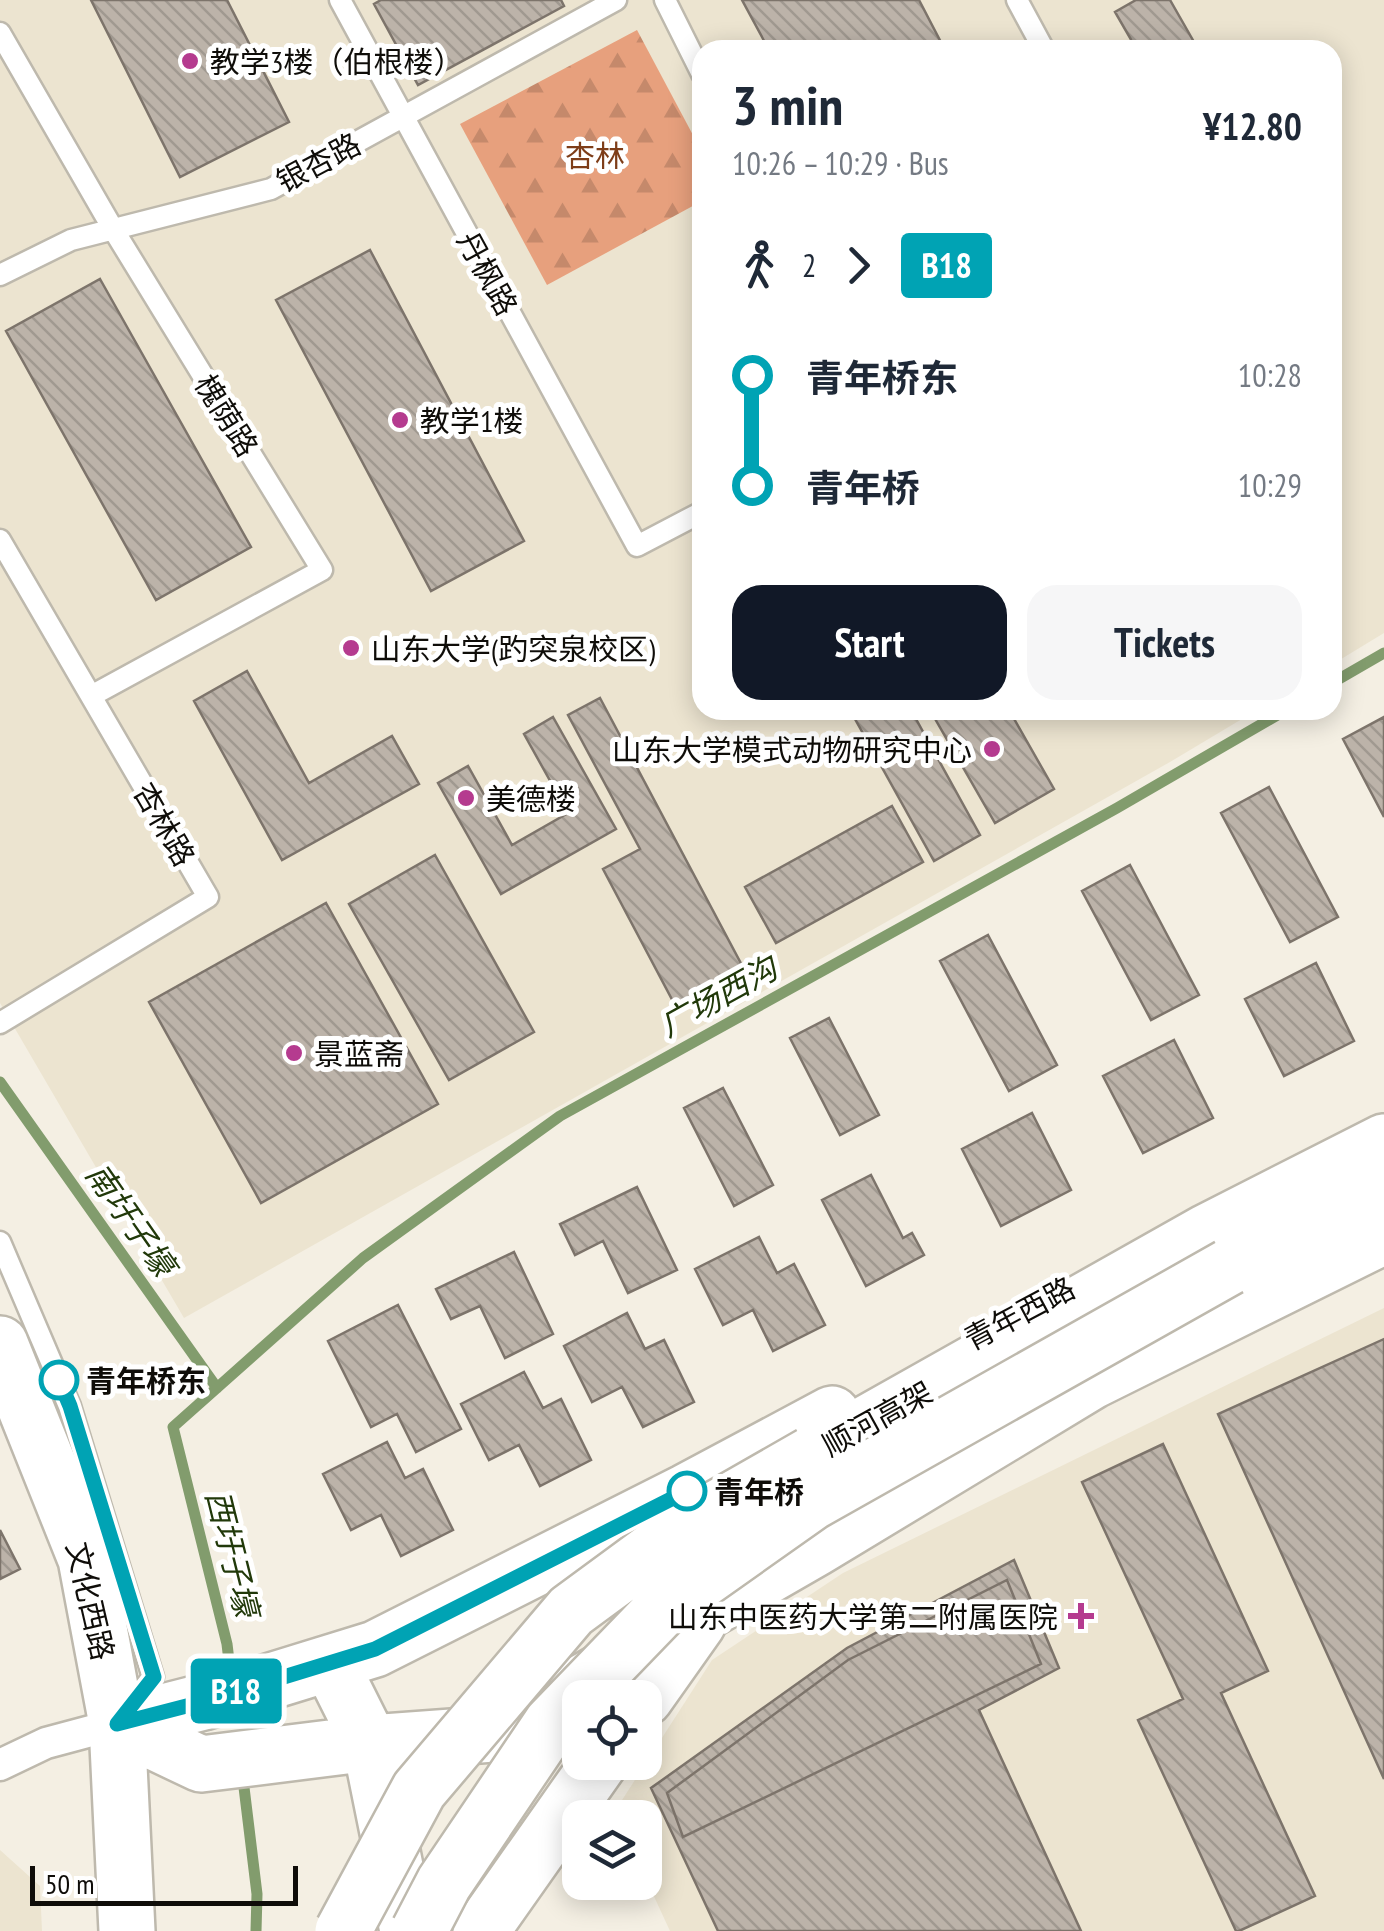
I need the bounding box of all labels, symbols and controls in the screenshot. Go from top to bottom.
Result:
place label: 教学3楼（伯根楼） [210,42,464,81]
marker: 教学3楼（伯根楼） [179,50,201,72]
text: 3 min [732,69,843,140]
text: ¥12.80 [1203,101,1302,150]
street label: 银杏路 [269,124,367,200]
park label: 杏林 [565,136,625,175]
text: 10:26 – 10:29 · Bus [732,142,949,184]
street label: 丹枫路 [449,224,527,322]
icon: walk [732,238,787,293]
icon: forward [831,238,886,293]
text: B18 [921,242,972,288]
text: 2 [802,244,816,286]
text: 青年桥东 [806,353,958,402]
text: 10:28 [1238,354,1302,396]
street label: 槐荫路 [187,367,267,463]
place label: 教学1楼 [420,401,524,440]
marker: 教学1楼 [389,409,411,431]
text: 青年桥 [806,463,920,512]
text: 10:29 [1238,464,1302,506]
button: Start [732,585,1007,700]
button: Tickets [1027,585,1302,700]
place label: 山东大学(趵突泉校区) [371,629,655,668]
marker: 山东大学(趵突泉校区) [340,637,362,659]
place label: 山东大学模式动物研究中心 [612,730,972,769]
marker: 山东大学模式动物研究中心 [981,738,1003,760]
street label: 杏林路 [126,775,204,873]
place label: 美德楼 [486,779,576,818]
marker: 美德楼 [455,787,477,809]
water label: 广场西沟 [652,945,787,1045]
place label: 景蓝斋 [314,1034,404,1073]
marker: 景蓝斋 [283,1042,305,1064]
water label: 南圩子壕 [77,1155,188,1288]
street label: 青年西路 [957,1268,1081,1358]
marker: 青年桥东 [40,1361,78,1399]
place label: 青年桥东 [86,1361,206,1400]
street label: 顺河高架 [815,1372,939,1464]
marker: 青年桥 [668,1472,706,1510]
place label: 青年桥 [714,1472,804,1511]
water label: 西圩子壕 [197,1486,270,1625]
street label: 文化西路 [59,1538,123,1664]
place label: 山东中医药大学第二附属医院 [668,1597,1058,1636]
marker: 山东中医药大学第二附属医院 [1068,1603,1094,1629]
line badge: B18 [178,1658,294,1724]
text: B18 [211,1668,261,1714]
map controls [562,1680,662,1900]
button: locate [562,1680,662,1780]
button: layers [562,1800,662,1900]
scale bar [30,1861,298,1906]
text: 50 m [45,1865,94,1902]

